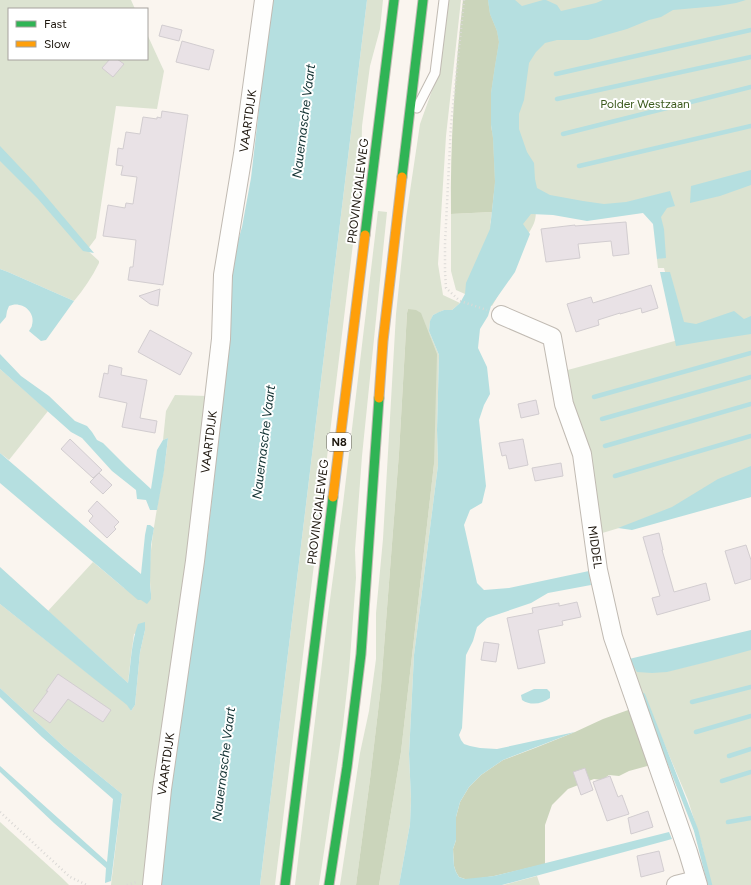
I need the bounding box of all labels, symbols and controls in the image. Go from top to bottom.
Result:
legend [8,8,148,60]
text: Fast [44,17,67,31]
text: Slow [44,37,71,51]
water label: Nauernasche Vaart [289,62,318,179]
street label: VAARTDIJK [237,88,259,153]
park label: Polder Westzaan [600,97,690,111]
street label: PROVINCIALEWEG [345,138,371,244]
water label: Nauernasche Vaart [249,383,278,500]
street label: VAARTDIJK [198,409,220,474]
road number: N8 [327,433,351,451]
street label: PROVINCIALEWEG [305,459,331,565]
street label: MIDDEL [585,525,605,570]
water label: Nauernasche Vaart [209,705,238,822]
street label: VAARTDIJK [155,731,177,796]

